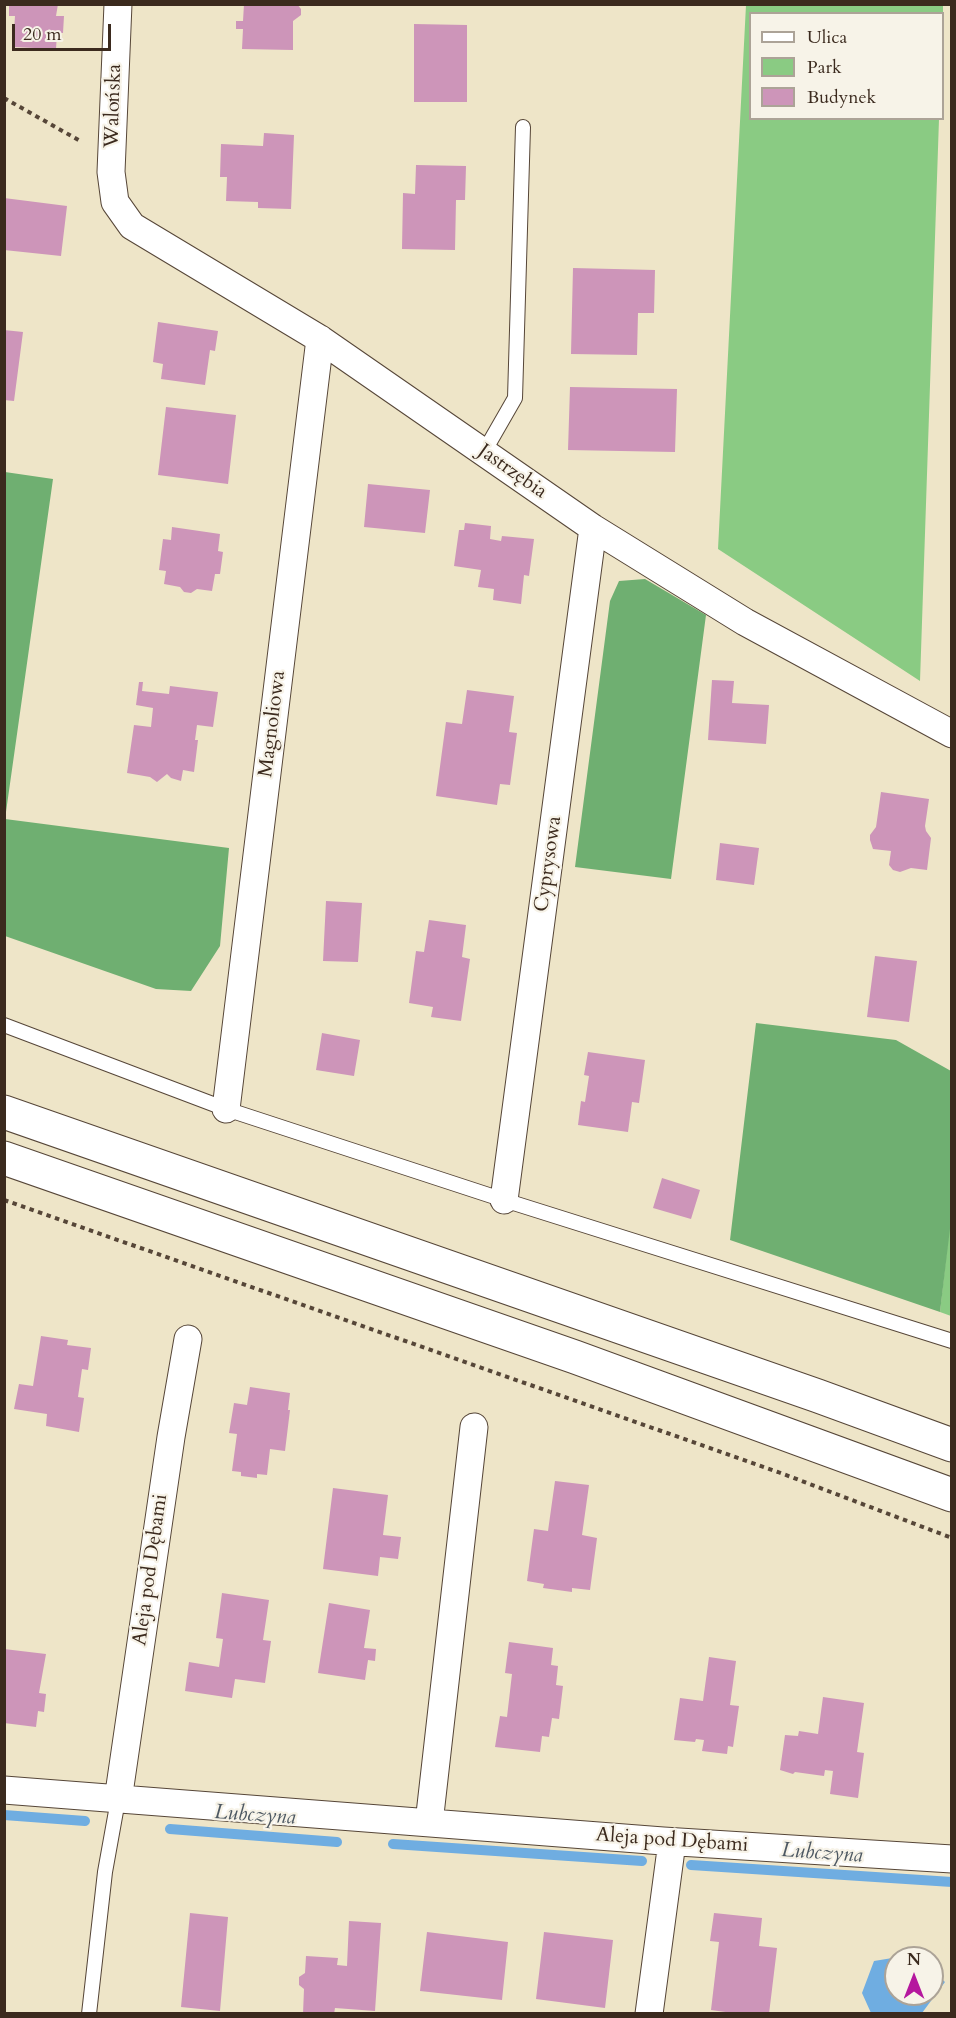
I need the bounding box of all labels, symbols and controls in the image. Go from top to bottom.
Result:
scale bar [15,12,114,50]
legend [749,12,944,120]
text: 20 m [23,22,62,47]
text: Ulica [807,25,847,50]
text: Park [807,55,842,80]
street label: Walońska [101,64,127,148]
text: Budynek [807,85,876,110]
street label: Jastrzębia [473,440,551,504]
street label: Magnoliowa [255,669,291,779]
street label: Cyprysowa [530,815,568,913]
street label: Aleja pod Dębami [128,1493,174,1647]
water label: Lubczyna [213,1801,297,1831]
street label: Aleja pod Dębami [595,1824,749,1858]
water label: Lubczyna [780,1839,864,1869]
north arrow [884,1946,944,2006]
text: N [907,1949,921,1971]

